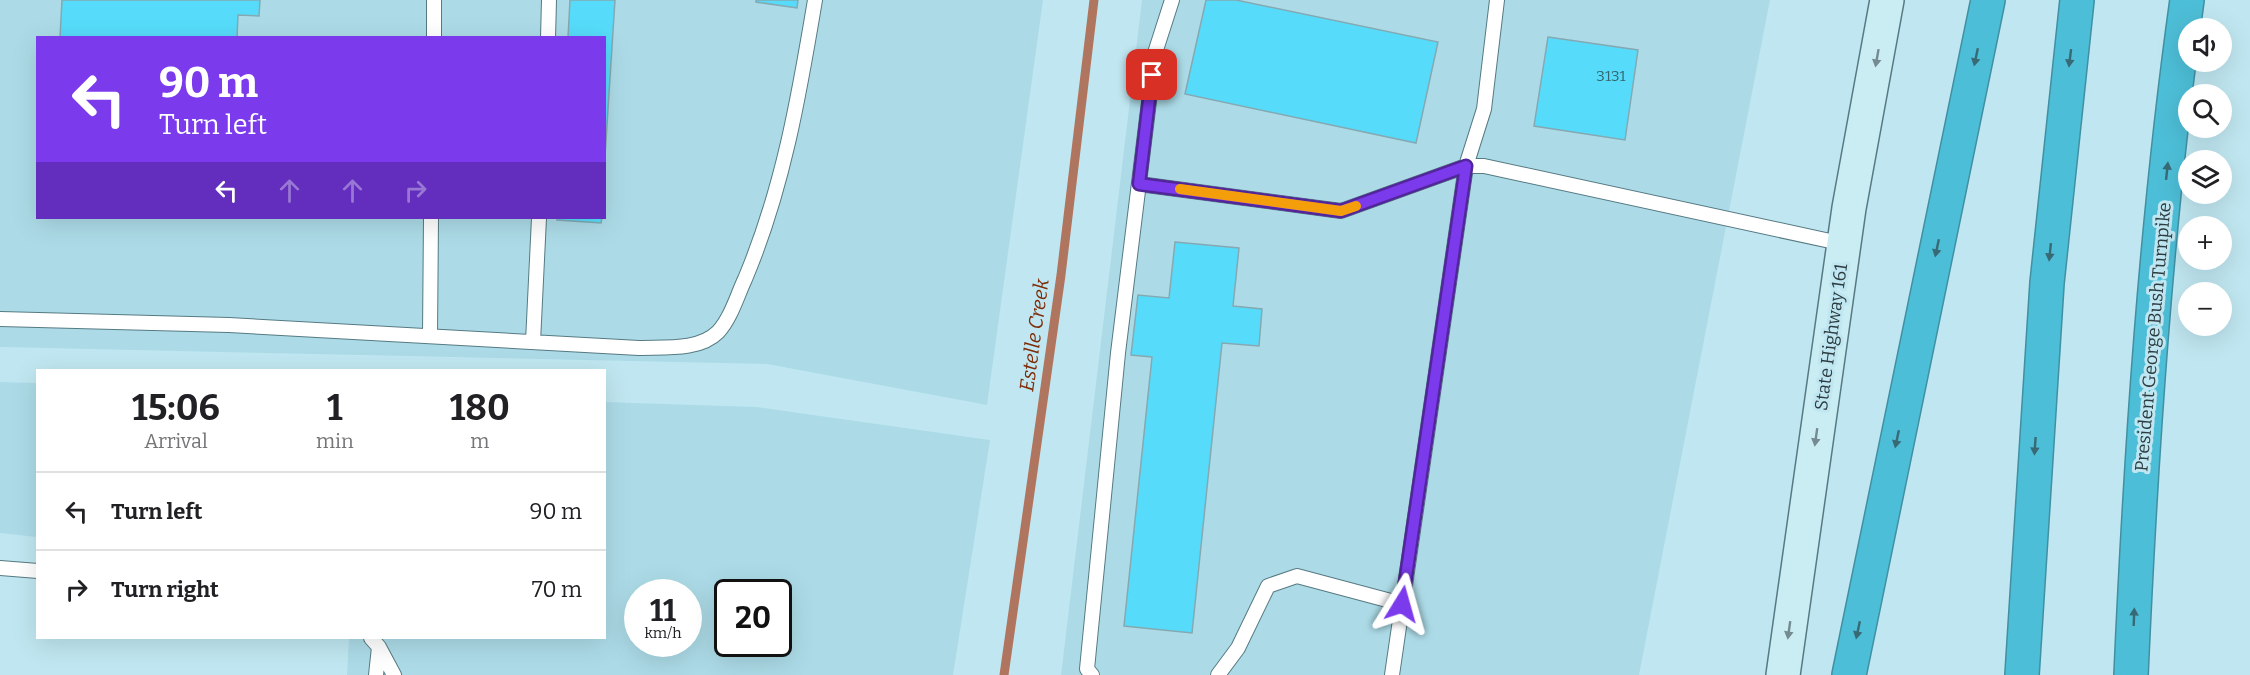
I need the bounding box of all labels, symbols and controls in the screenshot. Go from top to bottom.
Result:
map controls [2178,18,2232,336]
button: sound [2178,18,2232,72]
one-way arrow [1872,48,1881,67]
one-way arrow [1971,48,1980,67]
pin [1126,49,1177,100]
one-way arrow [2065,49,2075,68]
text: 90 m [159,58,258,108]
icon: arrive [1135,58,1168,91]
icon: left [60,60,138,138]
house number: 3131 [1596,67,1626,85]
button: search [2178,84,2232,138]
text: Turn left [159,109,267,141]
button: layers [2178,150,2232,204]
one-way arrow [2162,161,2172,180]
icon: left [210,174,243,207]
icon: ahead [273,174,306,207]
icon: ahead [336,174,369,207]
icon: right [399,174,432,207]
street label: President George Bush Turnpike [2130,202,2176,472]
button: + [2178,216,2232,270]
one-way arrow [1932,239,1941,258]
one-way arrow [2045,243,2055,262]
street label: State Highway 161 [1810,261,1852,412]
water label: Estelle Creek [1014,277,1054,393]
button: − [2178,282,2232,336]
text: 15:06 [132,386,220,430]
text: 1 [327,386,343,430]
text: 180 [450,386,510,430]
one-way arrow [1812,427,1821,446]
text: Arrival [144,429,208,453]
text: min [316,429,354,453]
text: m [470,429,489,453]
one-way arrow [1892,430,1902,449]
one-way arrow [2030,437,2040,456]
icon: left [60,495,93,528]
text: Turn left [111,498,203,525]
text: 90 m [530,498,582,525]
position arrow [1370,572,1434,636]
icon: right [60,573,93,606]
text: Turn right [111,576,219,603]
text: 70 m [532,576,582,603]
speed limit sign: 20 [714,579,792,657]
text: 11 [650,593,676,629]
one-way arrow [2129,607,2138,626]
one-way arrow [1785,620,1794,639]
one-way arrow [1853,621,1862,640]
text: km/h [644,624,682,642]

